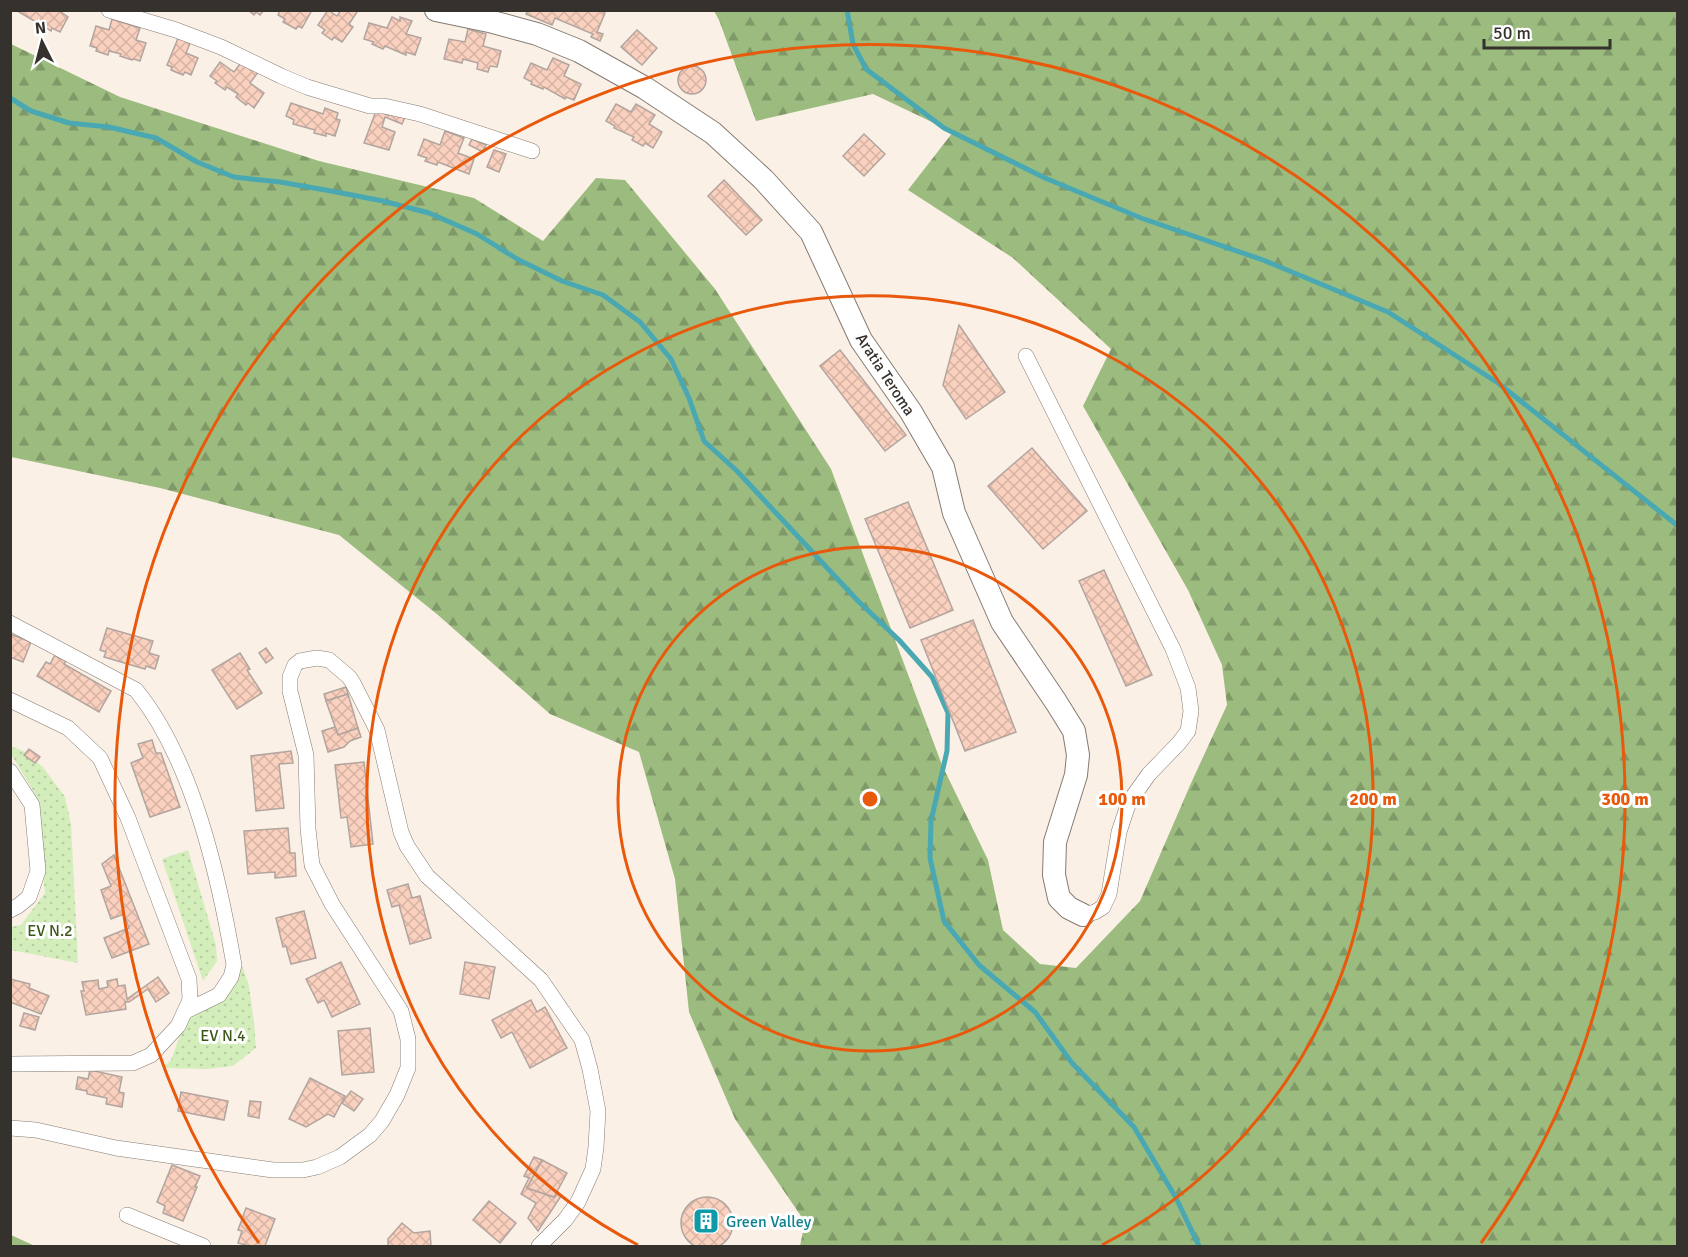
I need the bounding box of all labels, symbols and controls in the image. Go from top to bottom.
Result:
north arrow [12,12,72,72]
scale bar [1484,12,1610,50]
text: N [34,18,47,39]
text: 50 m [1493,22,1531,44]
street label: Aratia Teroma [851,329,919,420]
text: 100 m [1098,788,1146,810]
text: 200 m [1349,788,1397,810]
text: 300 m [1601,788,1649,810]
centre of rings [860,789,880,809]
park label: EV N.2 [27,921,73,941]
park label: EV N.4 [200,1026,246,1046]
building icon: Green Valley [691,1206,721,1236]
place label: Green Valley [726,1212,812,1232]

